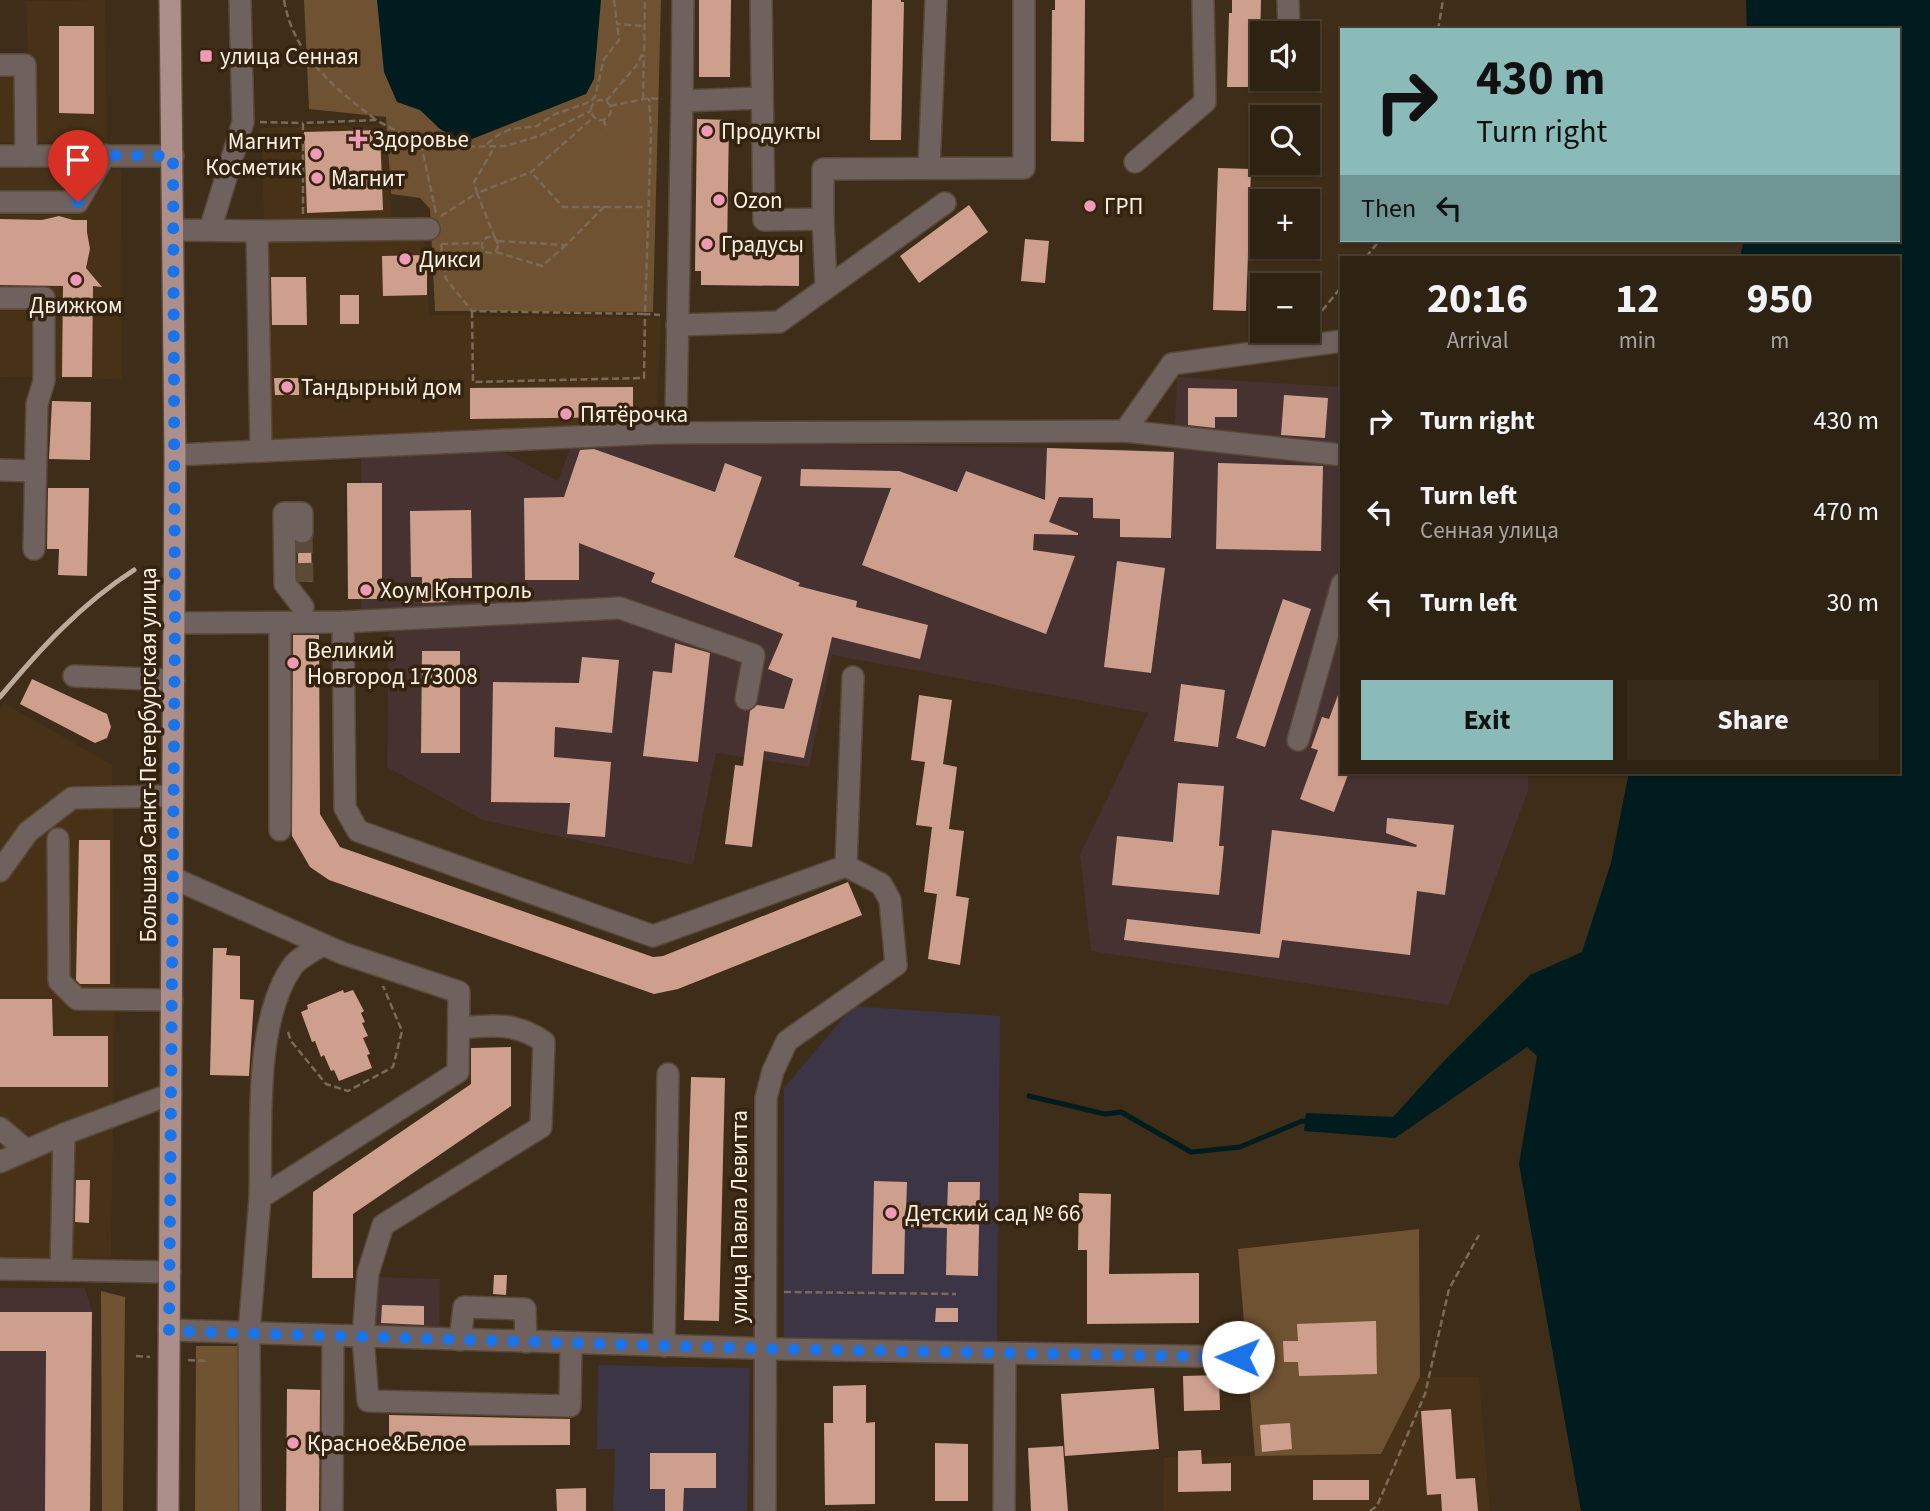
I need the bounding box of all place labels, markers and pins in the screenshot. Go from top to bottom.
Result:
place label: улица Сенная [220,40,359,73]
marker: улица Сенная [198,48,214,64]
place label: Продукты [721,115,821,148]
place label: Здоровье [372,123,469,156]
marker: Продукты [699,123,715,139]
place label: Магнит Косметик [205,125,303,184]
pin [48,130,108,202]
marker: Здоровье [350,131,366,147]
marker: Магнит Косметик [308,146,324,162]
place label: Магнит [331,162,405,195]
marker: Магнит [309,170,325,186]
place label: Ozon [733,184,783,217]
place label: ГРП [1104,190,1143,223]
marker: Ozon [711,192,727,208]
marker: ГРП [1082,198,1098,214]
place label: Градусы [721,228,804,261]
marker: Градусы [699,236,715,252]
place label: Дикси [419,243,481,276]
marker: Дикси [397,251,413,267]
marker: Движком [68,272,84,288]
place label: Движком [29,289,123,322]
place label: Тандырный дом [301,371,462,404]
marker: Тандырный дом [279,379,295,395]
place label: Пятёрочка [580,398,688,431]
marker: Пятёрочка [558,406,574,422]
place label: Хоум Контроль [380,574,532,607]
marker: Хоум Контроль [358,582,374,598]
place label: Великий Новгород 173008 [307,634,478,693]
marker: Великий Новгород 173008 [285,655,301,671]
place label: Детский сад № 66 [905,1197,1080,1230]
marker: Детский сад № 66 [883,1205,899,1221]
place label: Красное&Белое [307,1427,467,1460]
marker: Красное&Белое [285,1435,301,1451]

